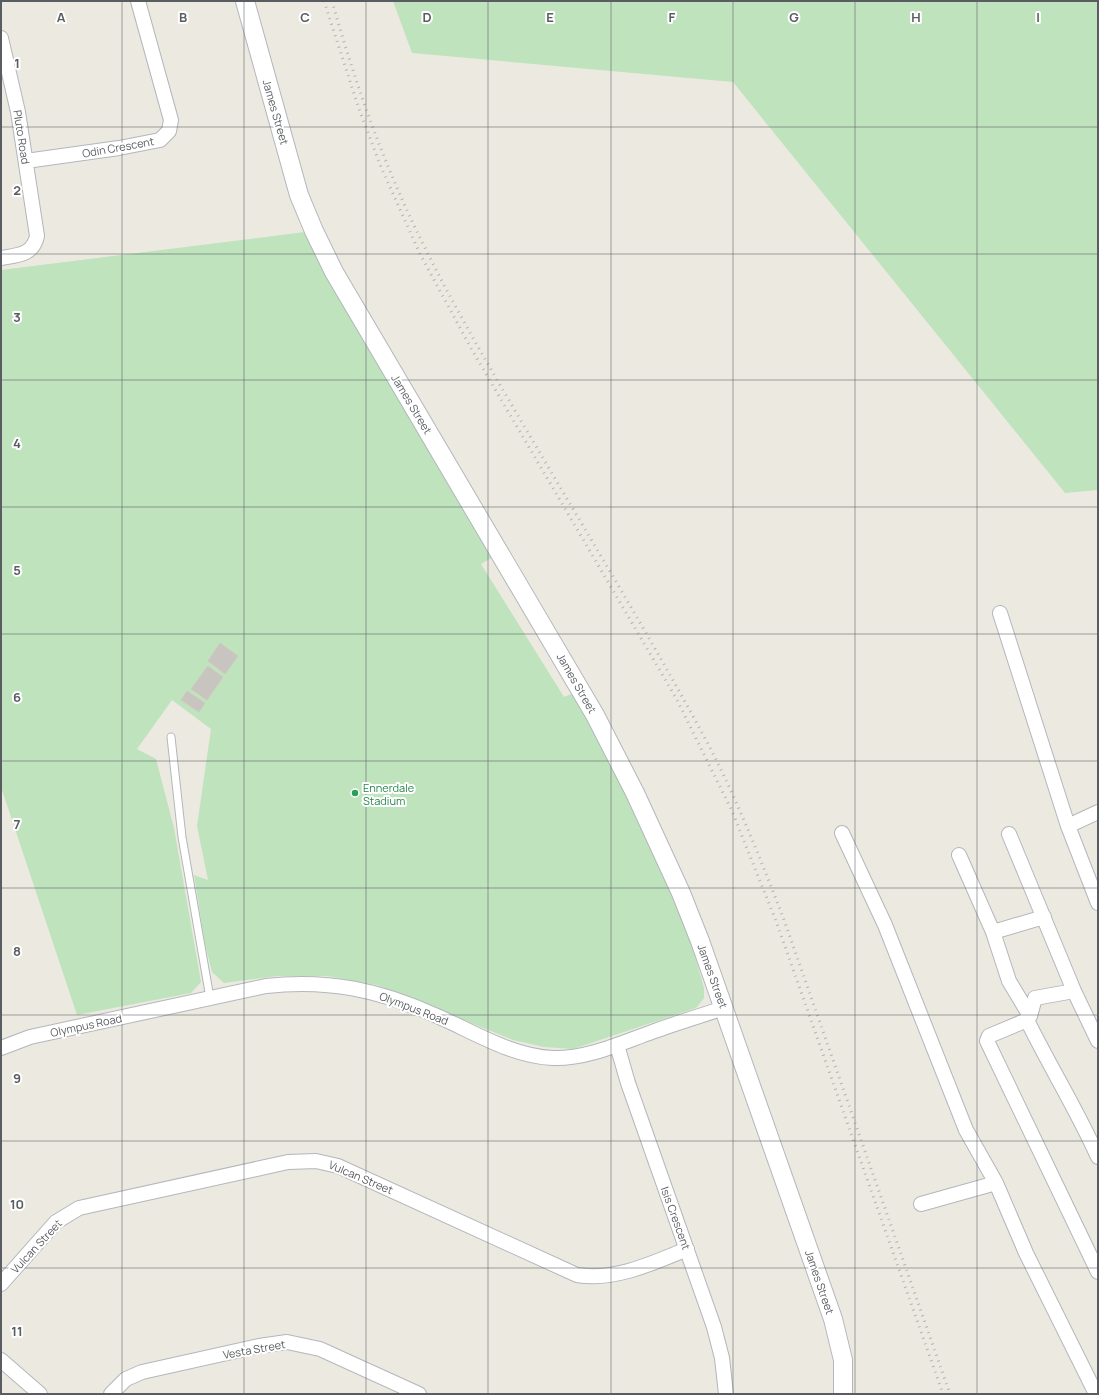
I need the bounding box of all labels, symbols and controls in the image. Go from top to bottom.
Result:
text: A [57,8,66,26]
text: B [179,8,187,26]
text: C [300,8,310,26]
text: D [422,8,432,26]
text: E [546,8,554,26]
text: F [669,8,676,26]
text: G [789,8,799,26]
text: H [911,8,921,26]
text: I [1036,8,1040,26]
text: 1 [14,54,20,72]
street label: James Street [260,78,292,146]
street label: Pluto Road [10,109,34,165]
street label: Odin Crescent [81,133,155,161]
text: 2 [13,181,21,199]
text: 3 [13,308,21,326]
street label: James Street [388,371,436,437]
text: 4 [13,434,21,452]
text: 5 [13,561,21,579]
street label: James Street [554,650,600,716]
text: 6 [13,688,21,706]
place label: Ennerdale Stadium [363,780,415,808]
marker: Ennerdale Stadium [350,788,360,798]
text: 7 [14,815,21,833]
text: 8 [13,942,21,960]
street label: James Street [694,942,732,1010]
street label: Olympus Road [377,988,451,1028]
street label: Olympus Road [49,1010,123,1040]
text: 9 [13,1069,21,1087]
street label: Vulcan Street [326,1157,396,1197]
street label: Isis Crescent [658,1184,694,1252]
text: 10 [10,1195,24,1213]
street label: Vulcan Street [7,1216,65,1276]
street label: James Street [802,1248,838,1316]
text: 11 [11,1322,23,1340]
street label: Vesta Street [222,1336,286,1362]

